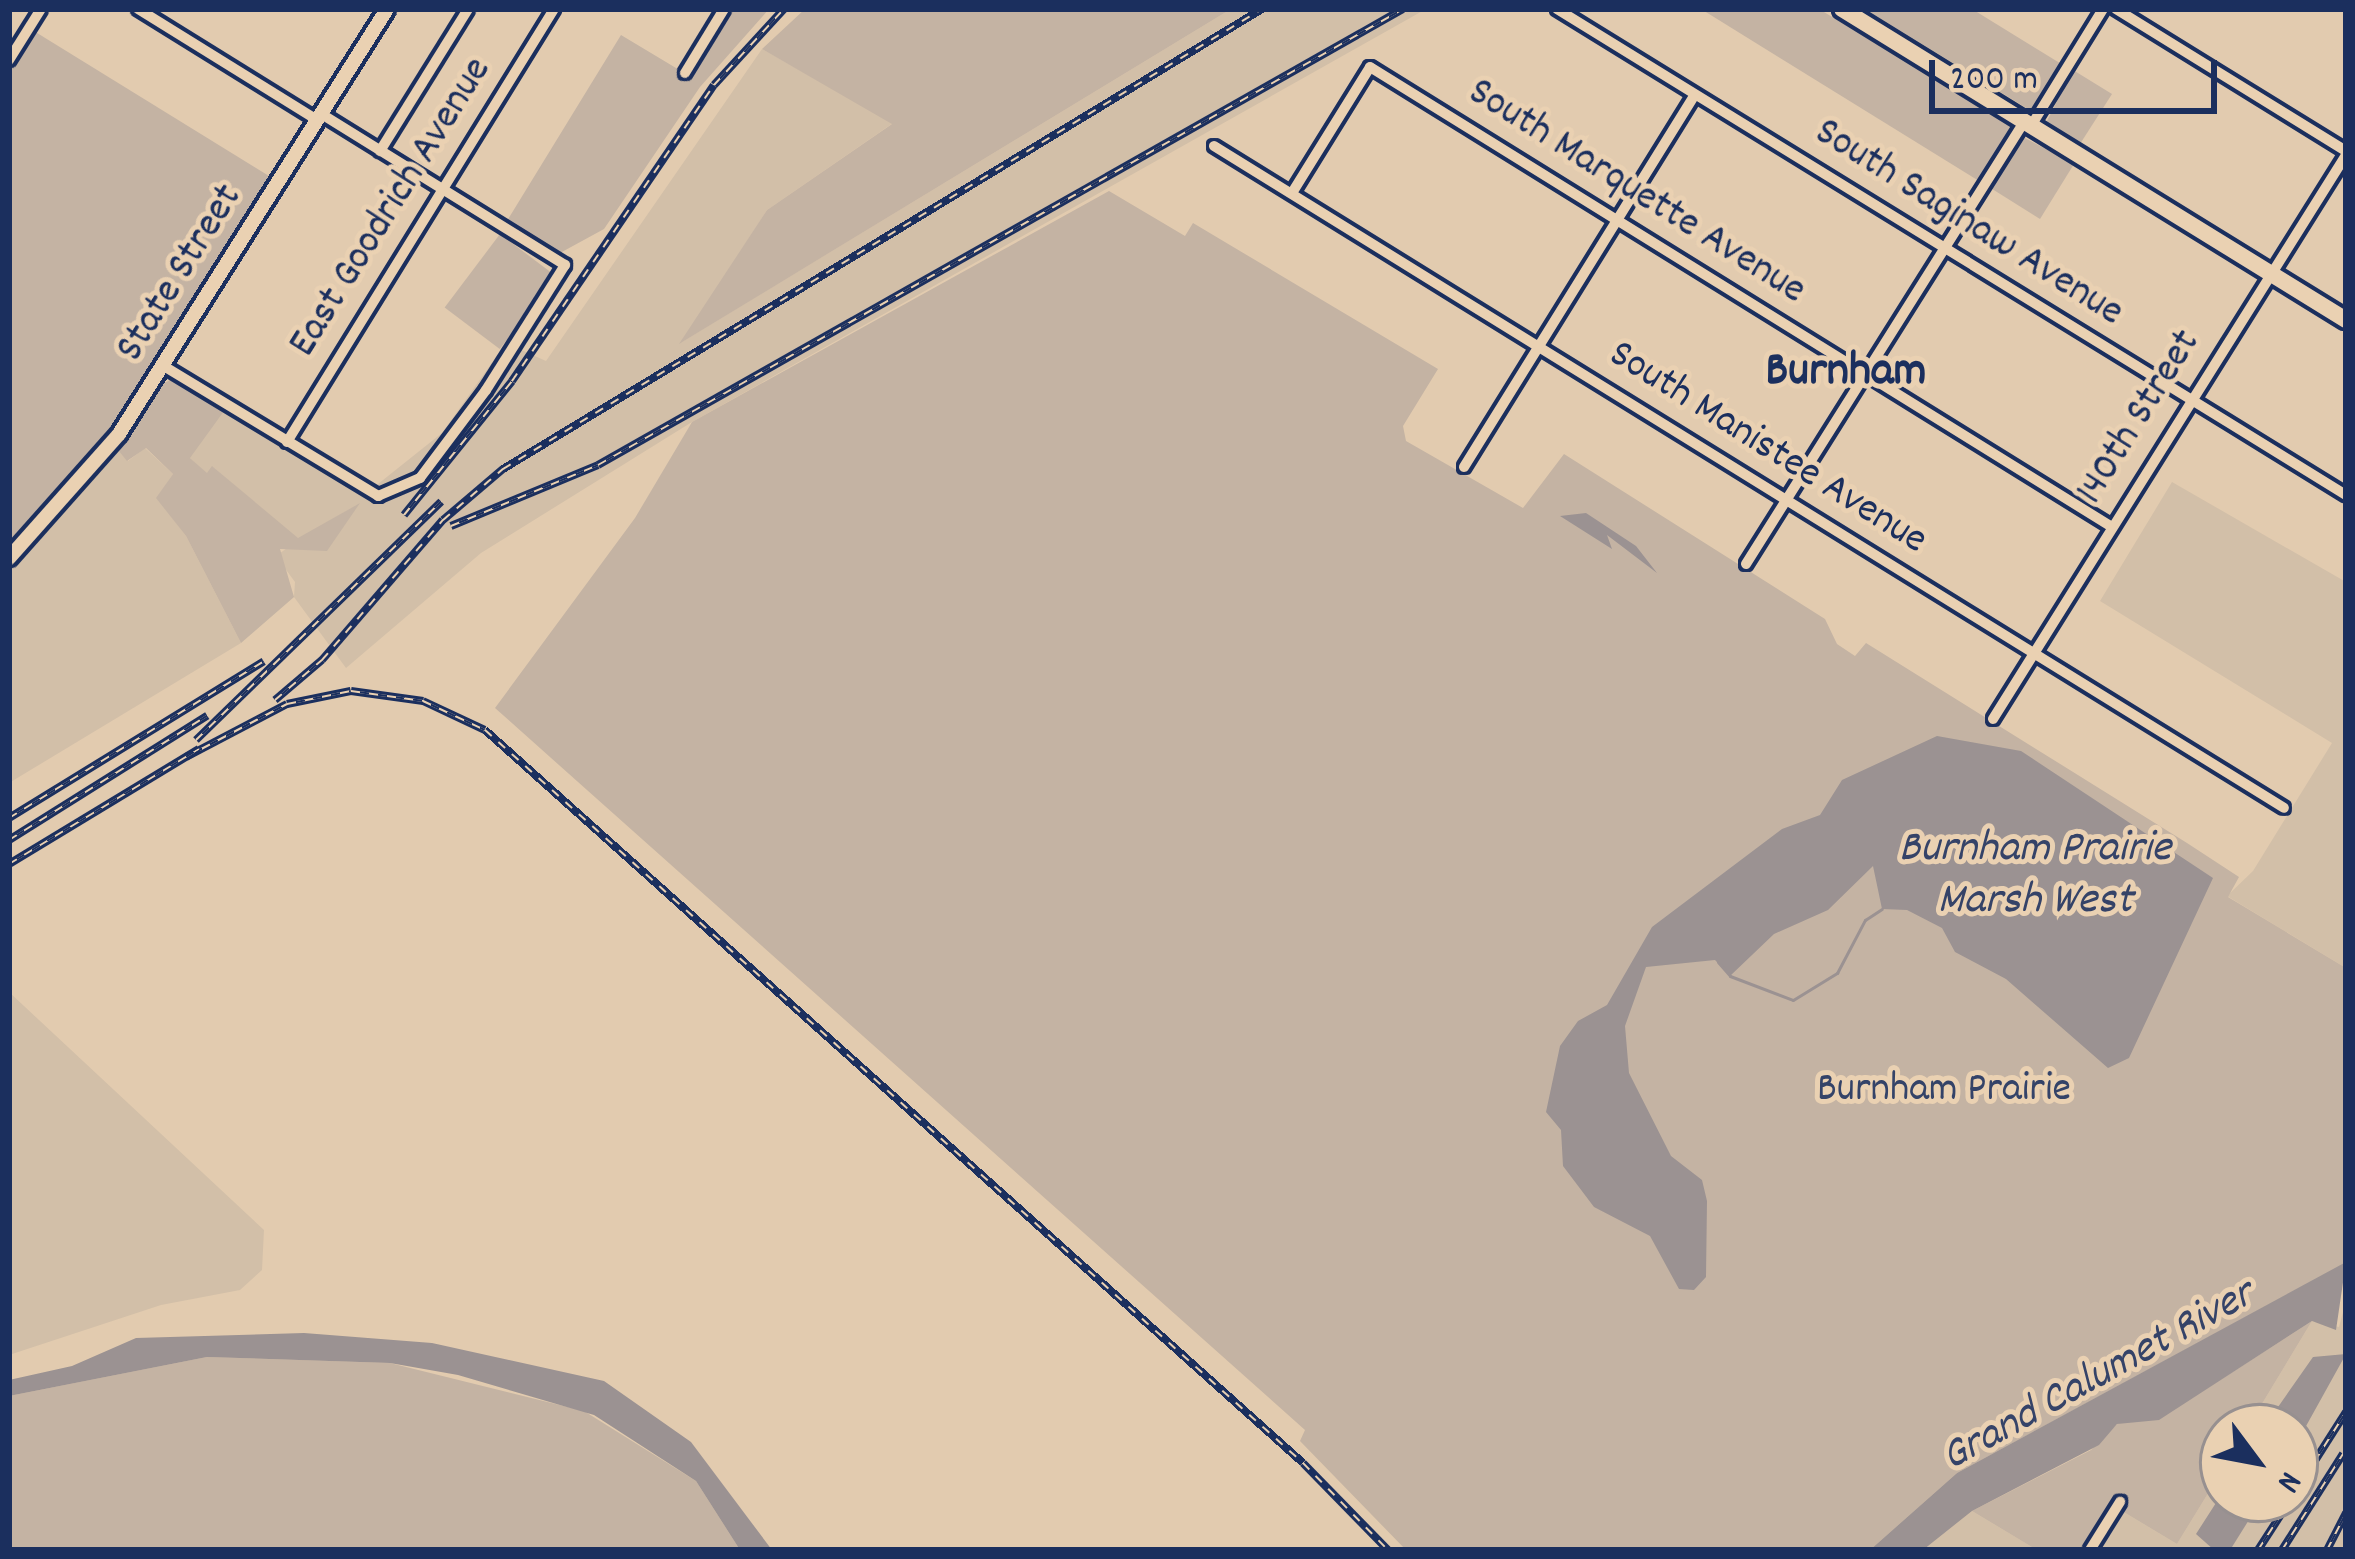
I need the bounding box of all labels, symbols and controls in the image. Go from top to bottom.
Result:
scale bar [1935,36,2223,110]
street label: East Goodrich Avenue [280,49,504,367]
text: 200 m [1950,55,2038,107]
street label: South Marquette Avenue [1458,69,1814,317]
street label: South Saginaw Avenue [1804,109,2132,339]
street label: State Street [107,176,255,372]
street label: 140th Street [2067,322,2213,514]
street label: South Manistee Avenue [1599,331,1935,567]
district label: Burnham [1766,345,1926,403]
water label: Burnham Prairie Marsh West [1899,824,2171,930]
park label: Burnham Prairie [1817,1066,2071,1116]
water label: Grand Calumet River [1933,1270,2265,1486]
north arrow [2199,1403,2319,1523]
text: N [2263,1461,2312,1500]

